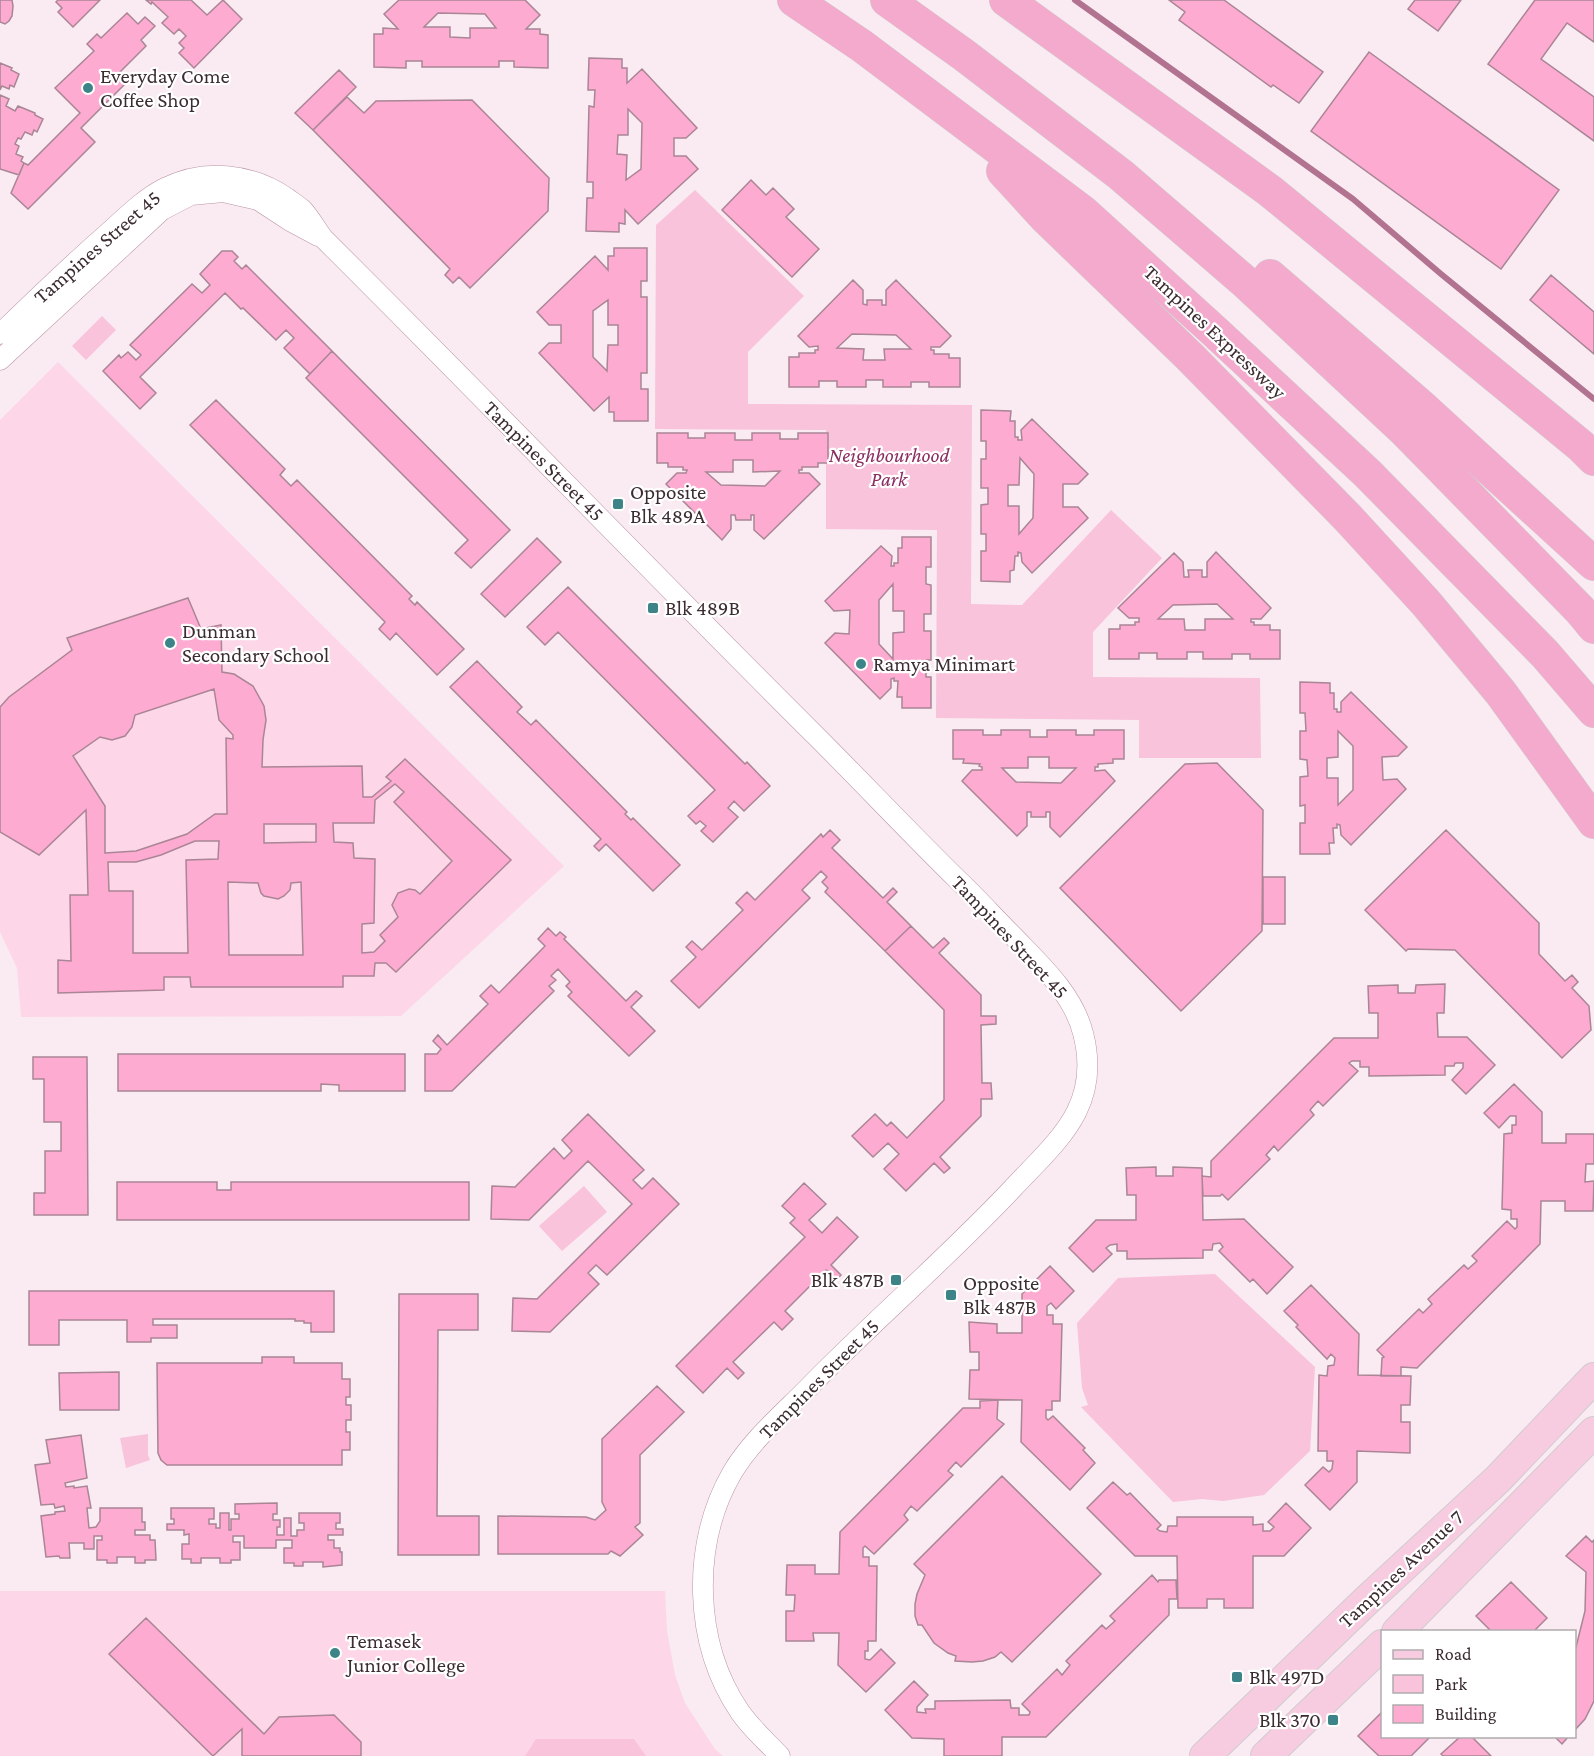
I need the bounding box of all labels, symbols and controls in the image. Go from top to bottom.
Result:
place label: Everyday Come Coffee Shop [100,64,230,112]
marker: Everyday Come Coffee Shop [81,81,95,95]
street label: Tampines Street 45 [29,185,165,309]
street label: Tampines Expressway [1139,260,1291,404]
street label: Tampines Street 45 [479,396,609,526]
park label: Neighbourhood Park [829,443,950,491]
place label: Opposite Blk 489A [630,480,706,528]
marker: Opposite Blk 489A [611,497,625,511]
place label: Blk 489B [665,596,740,620]
marker: Blk 489B [646,601,660,615]
place label: Dunman Secondary School [182,619,329,667]
marker: Dunman Secondary School [163,636,177,650]
place label: Ramya Minimart [873,652,1016,676]
marker: Ramya Minimart [854,657,868,671]
street label: Tampines Street 45 [947,870,1073,1004]
place label: Blk 487B [811,1268,884,1292]
place label: Opposite Blk 487B [963,1271,1039,1319]
marker: Blk 487B [889,1273,903,1287]
marker: Opposite Blk 487B [944,1288,958,1302]
street label: Tampines Street 45 [754,1314,884,1444]
street label: Tampines Avenue 7 [1334,1505,1469,1633]
place label: Temasek Junior College [345,1629,465,1677]
legend [1381,1630,1576,1738]
text: Road [1435,1644,1472,1664]
marker: Temasek Junior College [328,1646,342,1660]
place label: Blk 497D [1249,1665,1324,1689]
marker: Blk 497D [1230,1670,1244,1684]
text: Park [1435,1674,1467,1694]
text: Building [1435,1704,1497,1724]
place label: Blk 370 [1259,1708,1321,1732]
marker: Blk 370 [1326,1713,1340,1727]

